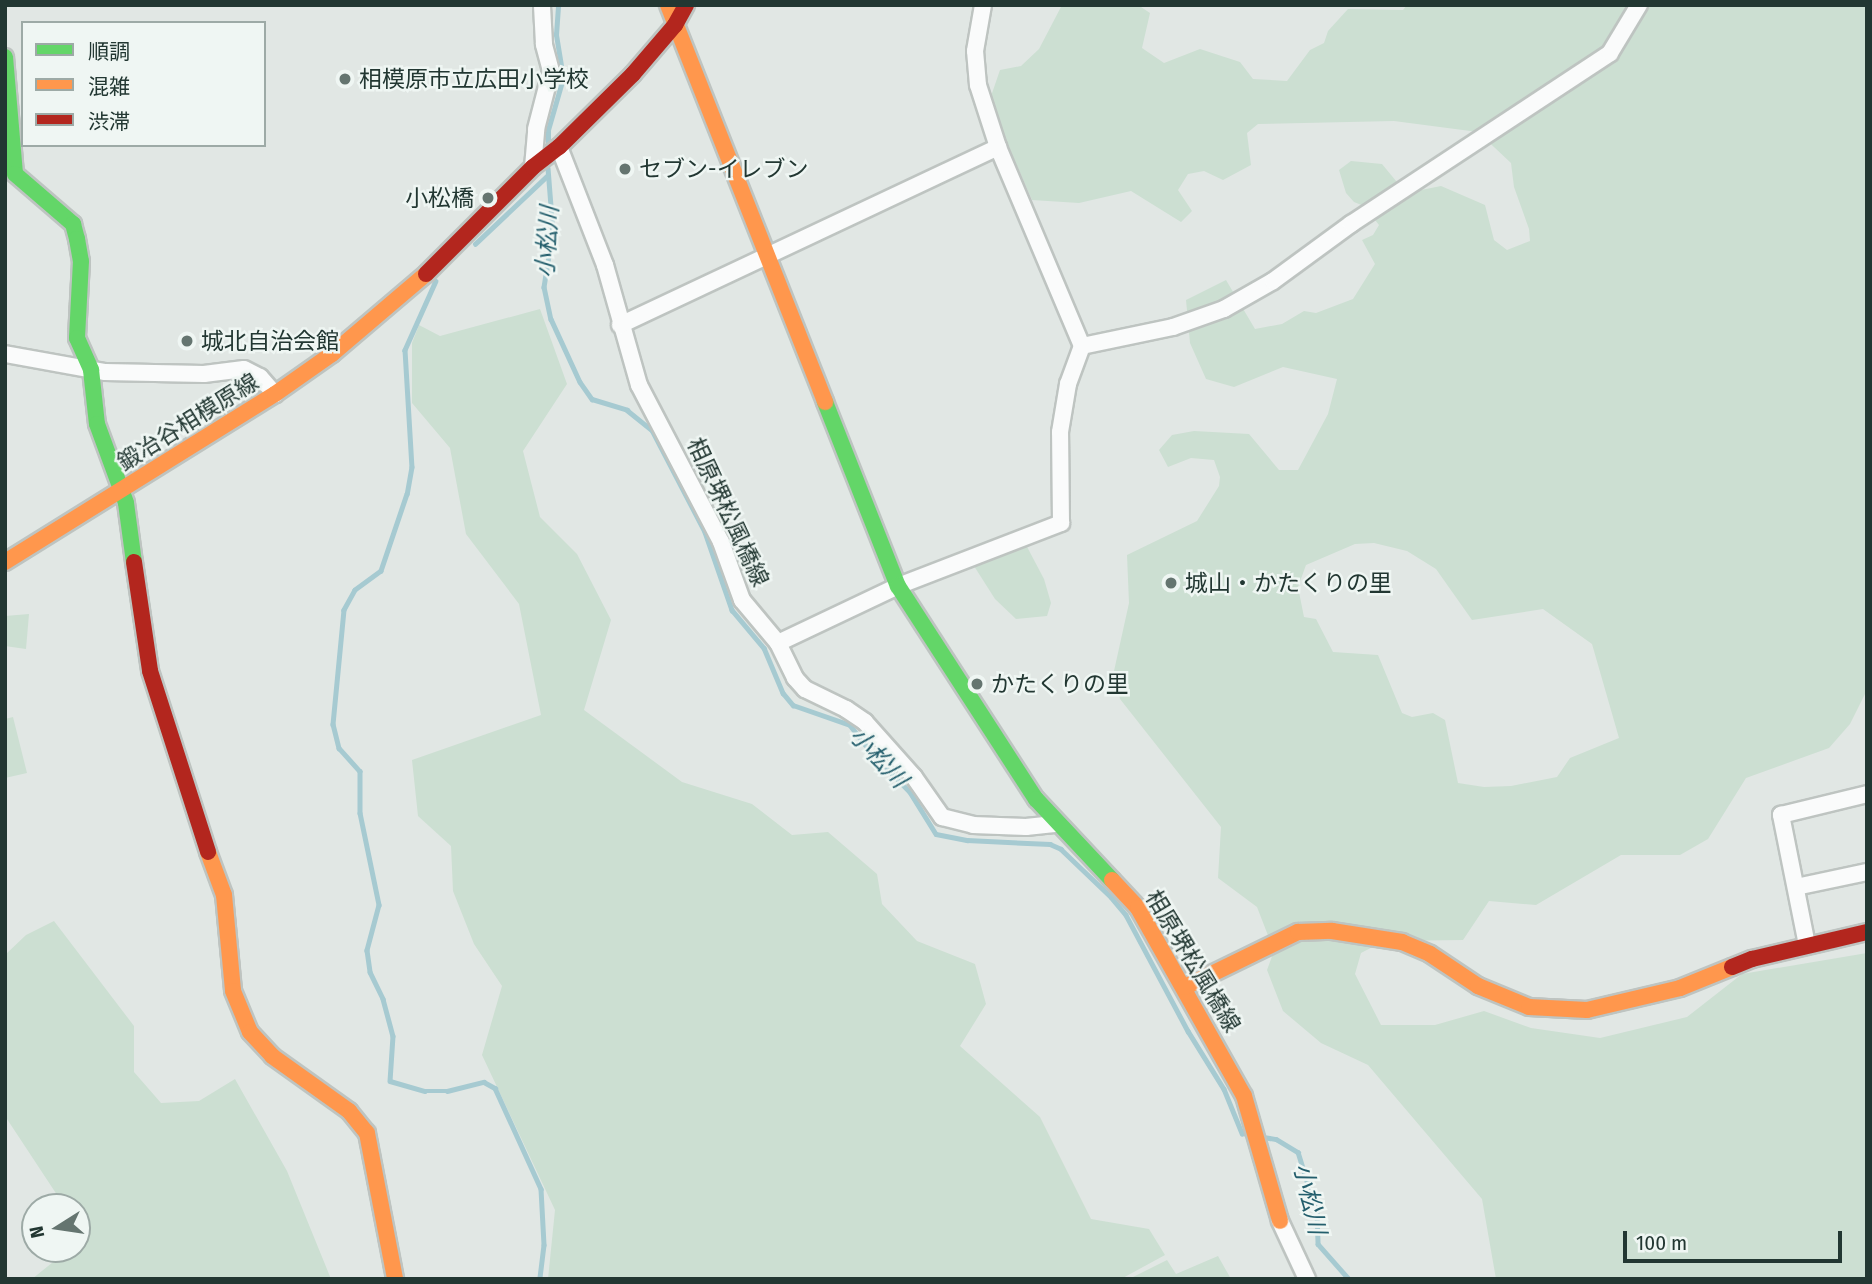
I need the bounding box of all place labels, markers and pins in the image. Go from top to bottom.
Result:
place label: 相模原市立広田小学校 [359,65,589,93]
marker: 相模原市立広田小学校 [337,71,353,87]
place label: セブン-イレブン [639,155,808,183]
marker: セブン-イレブン [617,161,633,177]
place label: 小松橋 [405,184,474,212]
marker: 小松橋 [480,190,496,206]
place label: 城北自治会館 [201,327,339,355]
marker: 城北自治会館 [179,333,195,349]
place label: 城山・かたくりの里 [1185,569,1392,597]
marker: 城山・かたくりの里 [1163,575,1179,591]
place label: かたくりの里 [991,670,1129,698]
marker: かたくりの里 [969,676,985,692]

